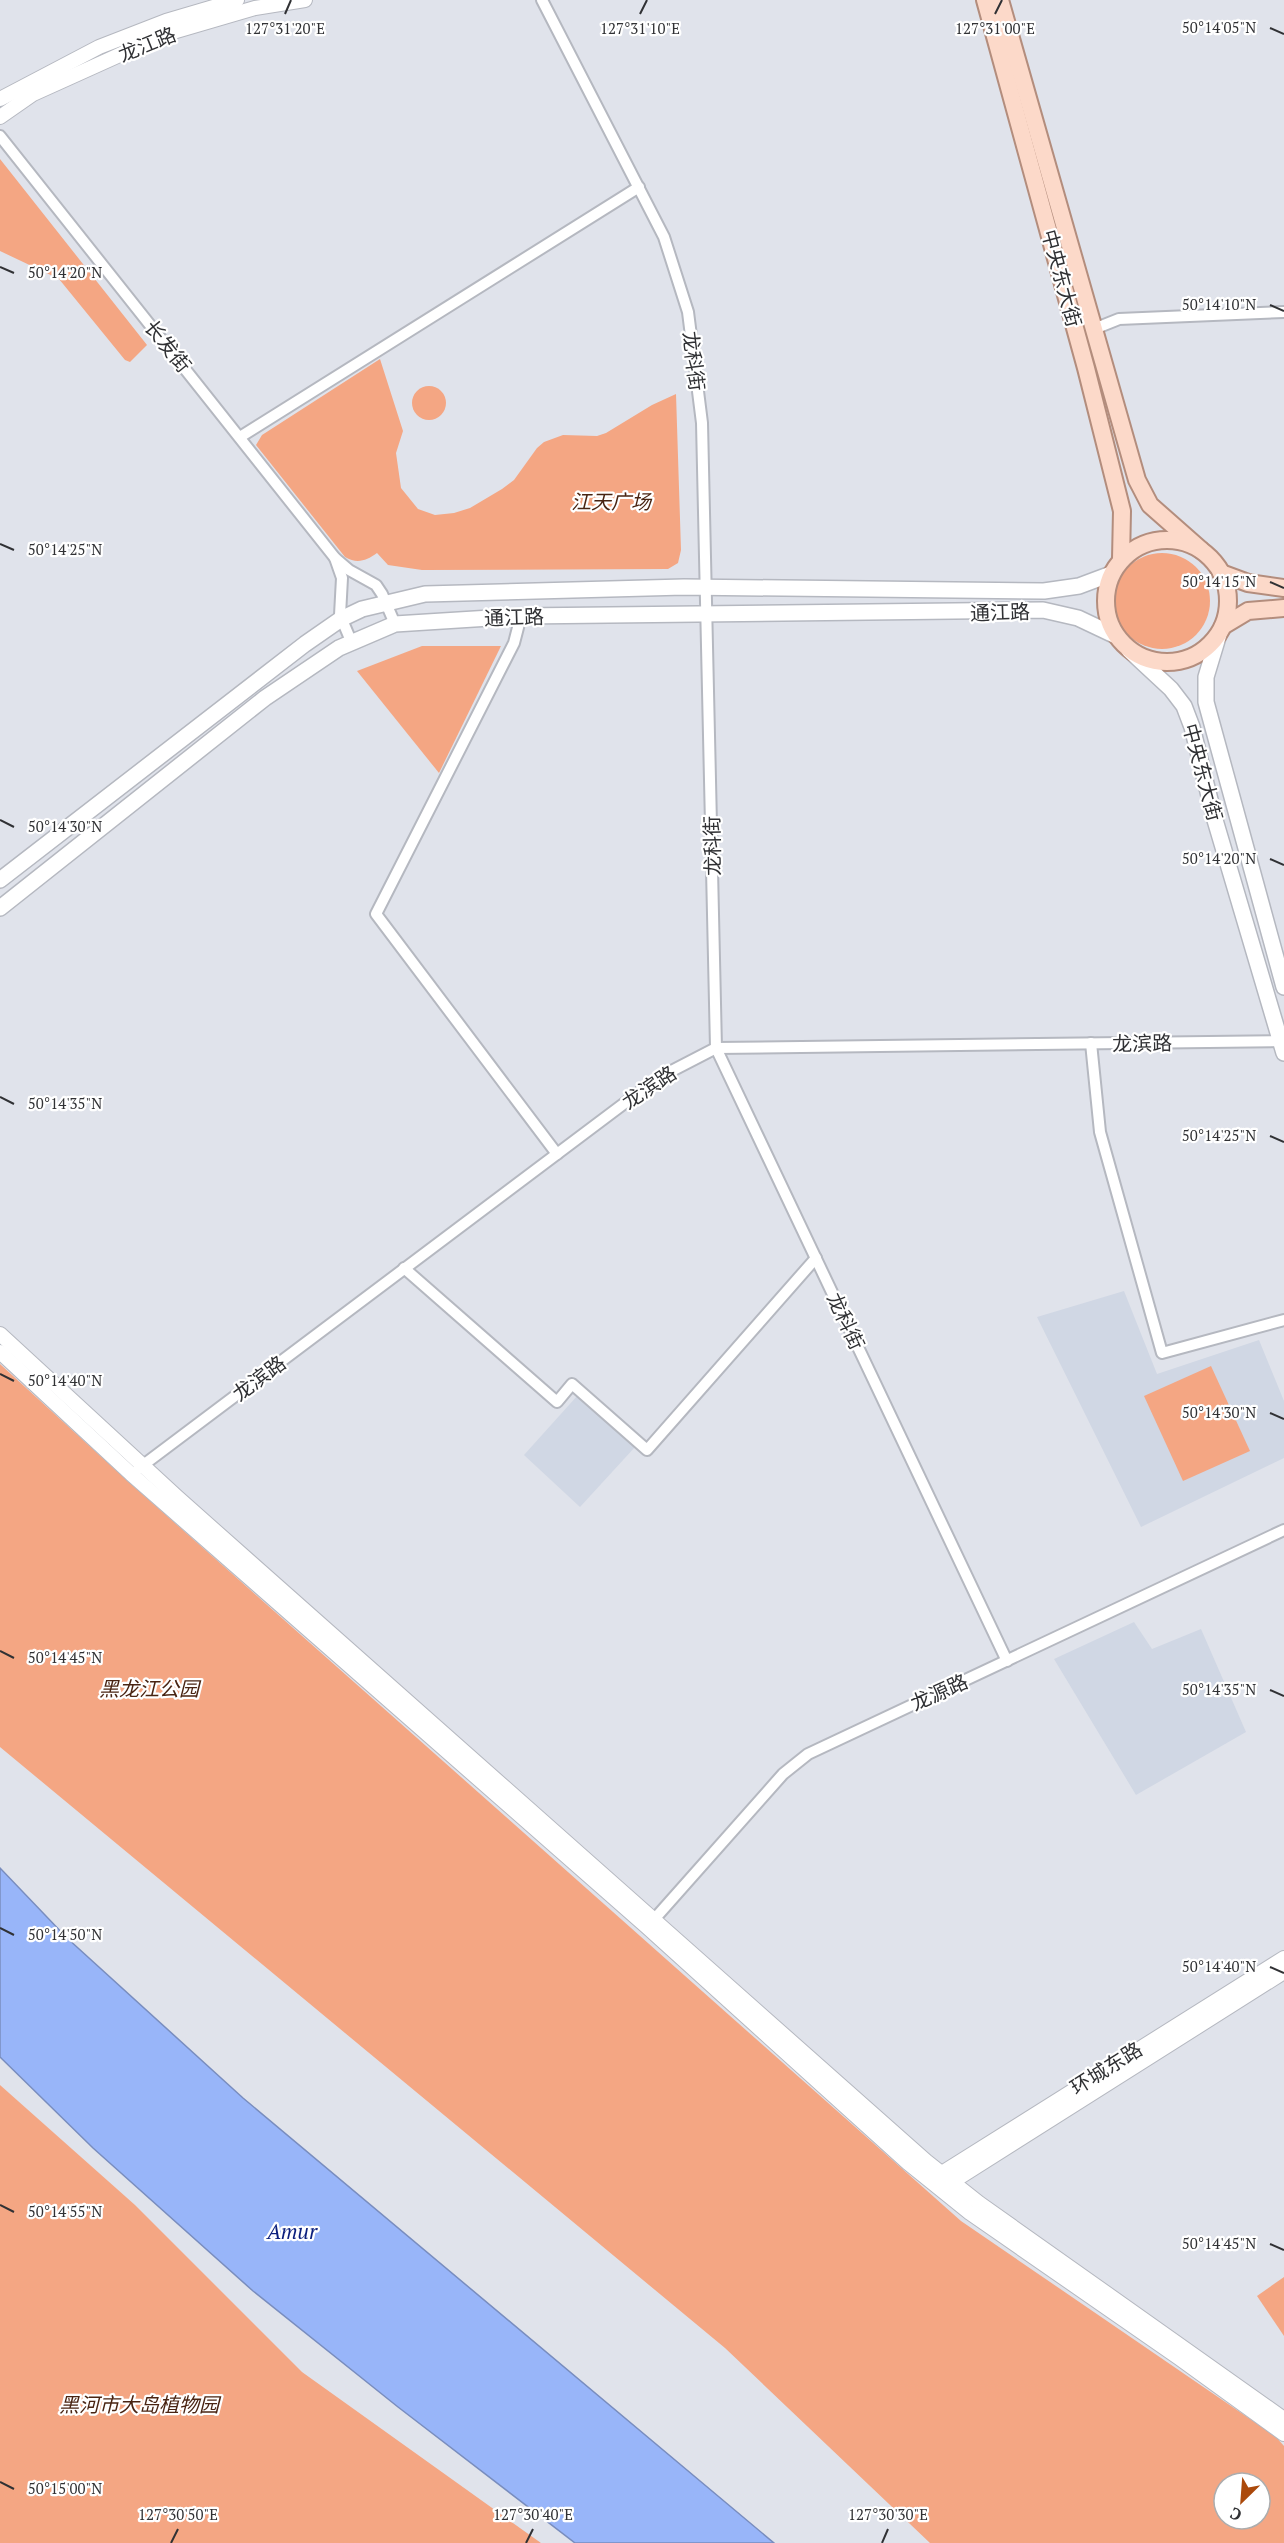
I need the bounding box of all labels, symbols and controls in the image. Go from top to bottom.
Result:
text: 50°14'05"N [1182,17,1256,37]
text: 127°31'20"E [245,18,325,38]
text: 127°31'10"E [600,18,680,38]
text: 127°31'00"E [955,18,1035,38]
street label: 龙江路 [114,20,180,68]
street label: 中央东大街 [1036,226,1088,330]
text: 50°14'20"N [28,262,102,282]
text: 50°14'10"N [1182,294,1256,314]
street label: 长发街 [139,314,197,378]
street label: 龙科街 [677,330,711,392]
park label: 江天广场 [571,488,653,515]
text: 50°14'25"N [28,539,102,559]
text: 50°14'15"N [1182,571,1256,591]
street label: 通江路 [970,597,1030,627]
street label: 通江路 [484,602,544,632]
street label: 中央东大街 [1177,720,1229,824]
text: 50°14'30"N [28,816,102,836]
street label: 龙科街 [698,816,726,876]
text: 50°14'20"N [1182,848,1256,868]
street label: 龙滨路 [1112,1029,1172,1057]
street label: 龙滨路 [617,1059,681,1115]
text: 50°14'35"N [28,1093,102,1113]
text: 50°14'25"N [1182,1125,1256,1145]
street label: 龙科街 [821,1288,871,1354]
street label: 龙滨路 [227,1349,291,1407]
text: 50°14'40"N [28,1370,102,1390]
text: 50°14'30"N [1182,1402,1256,1422]
text: 50°14'45"N [28,1647,102,1667]
street label: 龙源路 [906,1667,972,1717]
park label: 黑龙江公园 [99,1675,202,1702]
text: 50°14'35"N [1182,1679,1256,1699]
text: 50°14'50"N [28,1924,102,1944]
text: 50°14'40"N [1182,1956,1256,1976]
street label: 环城东路 [1065,2035,1147,2101]
text: 50°14'55"N [28,2201,102,2221]
water label: Amur [265,2217,318,2245]
text: 50°14'45"N [1182,2233,1256,2253]
park label: 黑河市大岛植物园 [59,2391,222,2418]
north arrow [1212,2471,1272,2531]
text: 50°15'00"N [28,2478,102,2498]
text: С [1226,2502,1245,2527]
text: 127°30'50"E [138,2504,218,2524]
text: 127°30'40"E [493,2504,573,2524]
text: 127°30'30"E [848,2504,928,2524]

